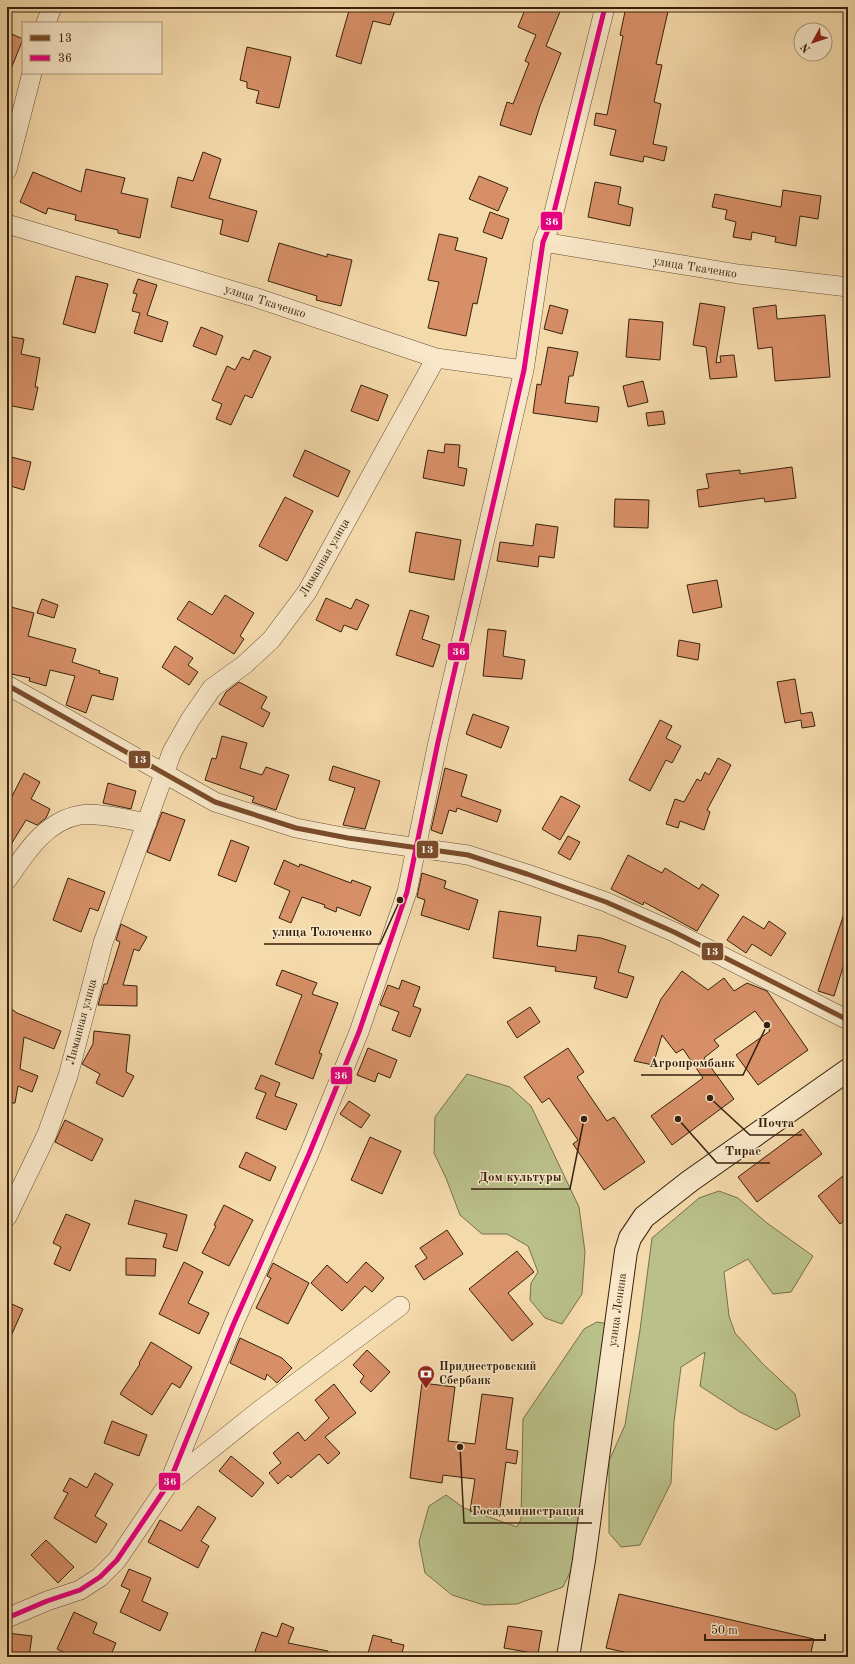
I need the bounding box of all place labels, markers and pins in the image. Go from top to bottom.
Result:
callout: улица Толоченко [264,919,380,944]
callout: Агропромбанк [641,1050,743,1075]
callout: Почта [750,1110,802,1135]
callout: Тирас [717,1138,770,1163]
callout: Дом культуры [471,1164,570,1189]
place label: Приднестровский Сбербанк [439,1361,537,1387]
bank icon: Приднестровский Сбербанк [416,1364,436,1389]
callout: Госадминистрация [464,1498,592,1523]

